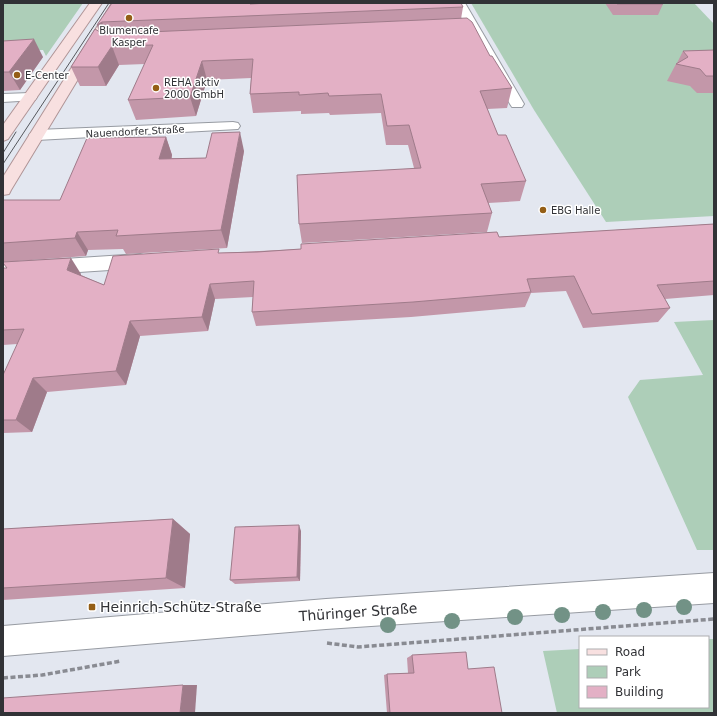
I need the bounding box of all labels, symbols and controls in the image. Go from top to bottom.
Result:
marker: Blumencafe Kasper [124,13,134,23]
place label: Blumencafe Kasper [99,25,159,48]
marker: E-Center [12,70,22,80]
place label: E-Center [25,70,69,81]
place label: REHA aktiv 2000 GmbH [164,77,224,100]
marker: REHA aktiv 2000 GmbH [151,83,161,93]
street label: Nauendorfer Straße [85,123,185,140]
marker: EBG Halle [538,205,548,215]
place label: EBG Halle [551,205,600,216]
place label: Heinrich-Schütz-Straße [100,599,262,615]
street label: Thüringer Straße [297,600,418,624]
marker: Heinrich-Schütz-Straße [87,602,97,612]
legend [579,636,709,708]
text: Road [615,645,645,659]
text: Park [615,665,641,679]
text: Building [615,685,664,699]

